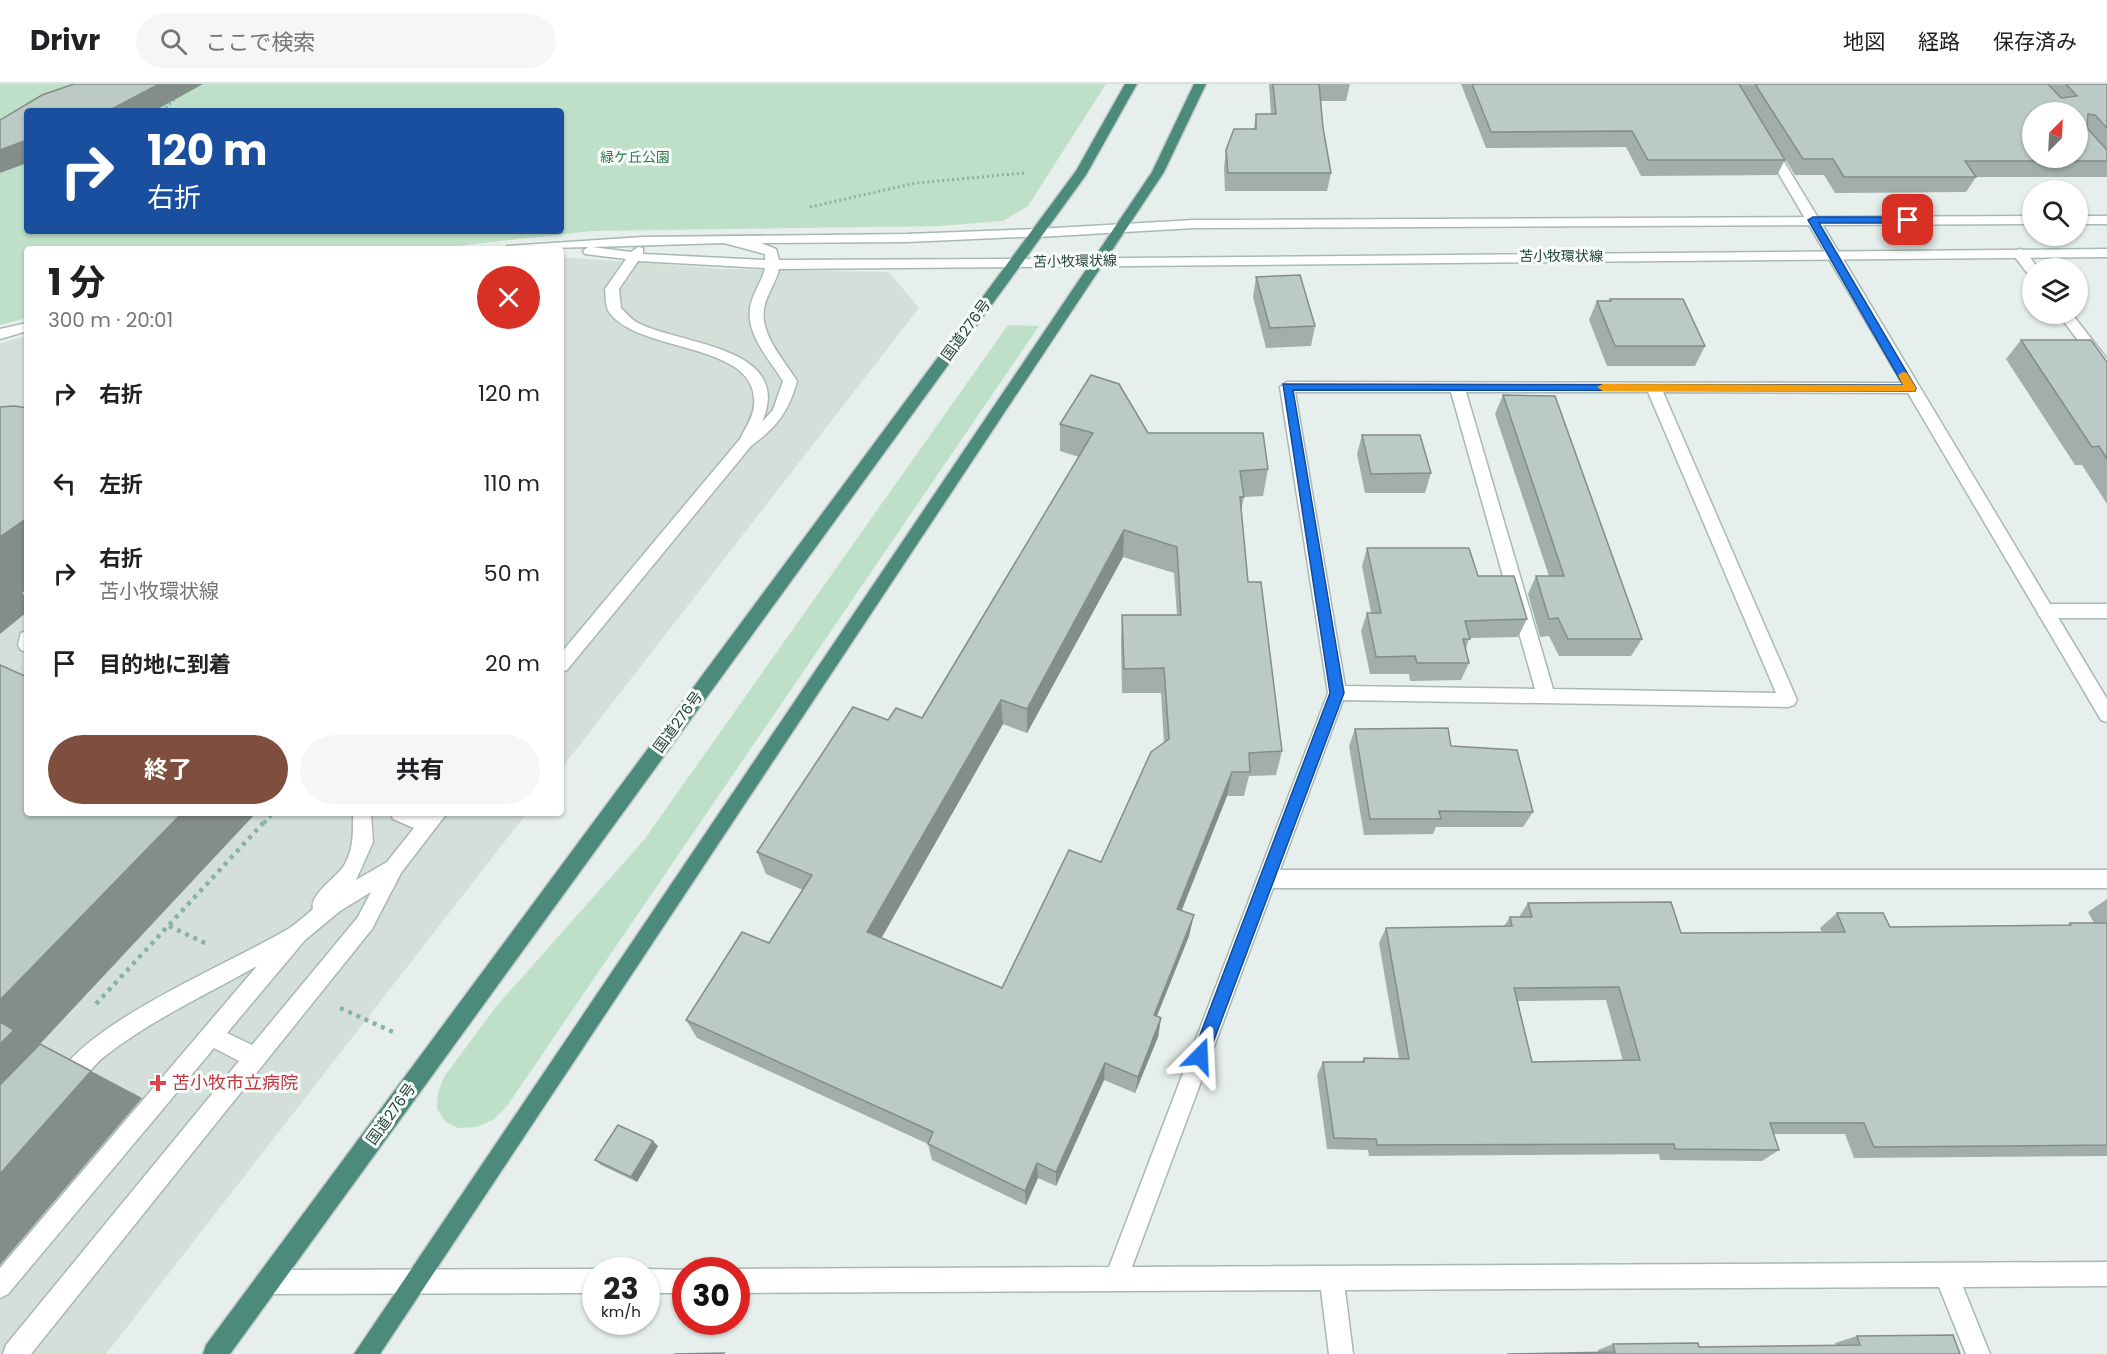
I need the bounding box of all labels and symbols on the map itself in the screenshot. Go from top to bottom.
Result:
north arrow [2022,102,2088,168]
park label: 緑ケ丘公園 [600,147,670,167]
pin [1882,194,1933,245]
street label: 苫小牧環状線 [1519,246,1603,266]
street label: 苫小牧環状線 [1033,250,1117,272]
street label: 国道276号 [936,295,995,365]
street label: 国道276号 [648,687,707,757]
position arrow [1168,1024,1232,1088]
place label: 苫小牧市立病院 [172,1070,298,1095]
marker: 苫小牧市立病院 [149,1074,167,1092]
street label: 国道276号 [361,1079,420,1149]
speed limit sign: 30 [672,1257,750,1335]

